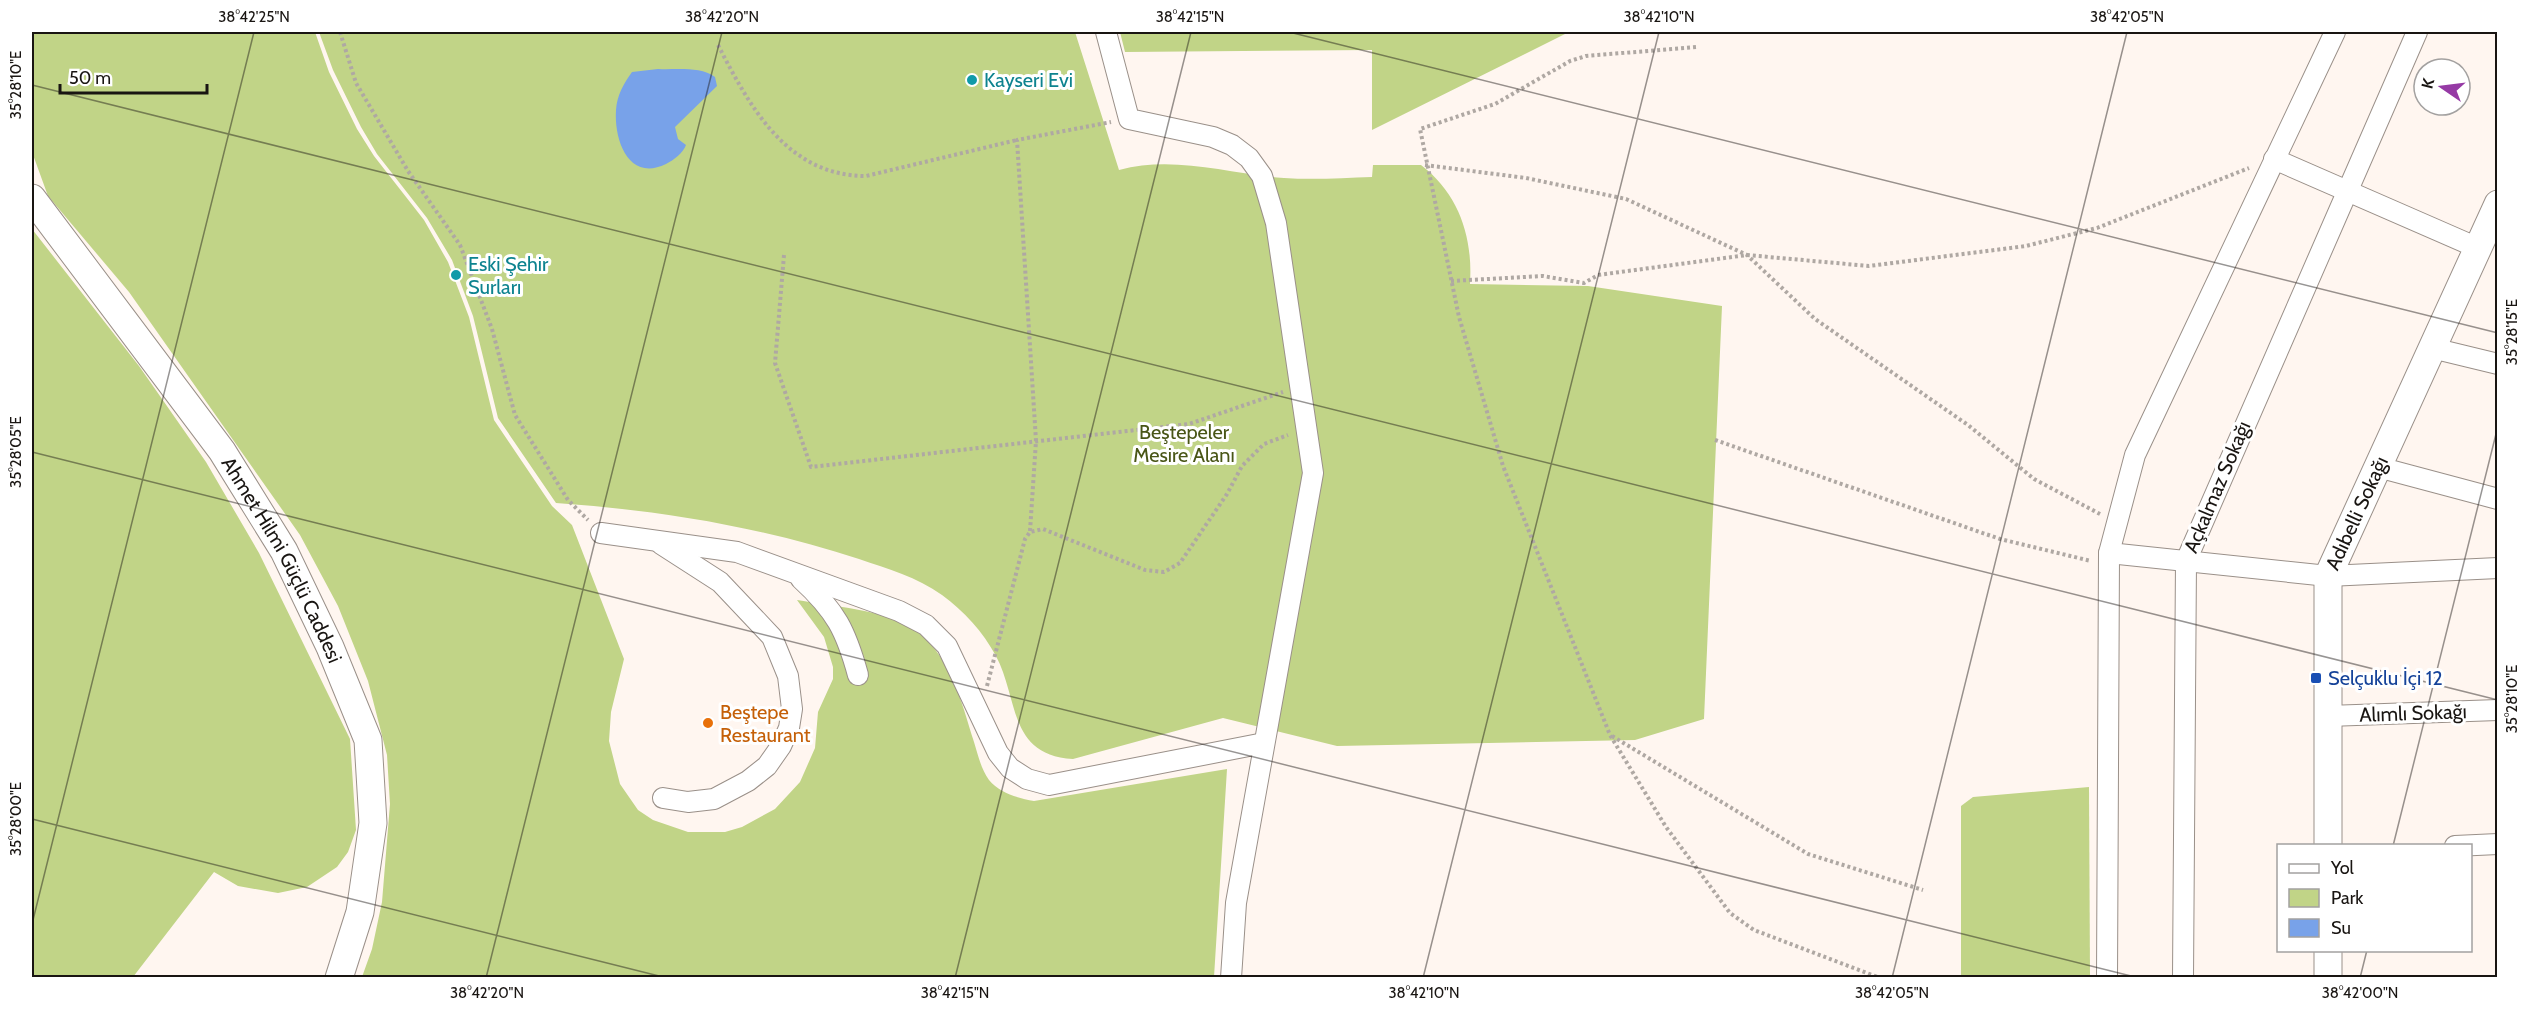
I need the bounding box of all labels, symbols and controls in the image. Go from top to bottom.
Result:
text: 38°42'25"N [218,8,290,26]
text: 38°42'20"N [685,8,759,26]
text: 38°42'15"N [1156,8,1224,26]
text: 38°42'10"N [1623,8,1695,26]
text: 38°42'05"N [2090,8,2164,26]
text: 35°28'10"E [7,51,25,119]
scale bar [60,57,207,95]
north arrow [2412,57,2472,117]
text: 50 m [69,67,111,89]
place label: Kayseri Evi [984,68,1073,92]
marker: Kayseri Evi [965,73,979,87]
text: K [2417,76,2438,91]
place label: Eski Şehir Surları [468,252,549,299]
marker: Eski Şehir Surları [449,268,463,282]
text: 35°28'15"E [2503,299,2521,365]
text: 35°28'05"E [7,416,25,488]
street label: Açkalmaz Sokağı [2178,418,2256,556]
park label: Beştepeler Mesire Alanı [1133,420,1235,467]
street label: Ahmet Hilmi Güçlü Caddesi [217,452,347,666]
street label: Adıbelli Sokağı [2320,453,2393,574]
text: 35°28'10"E [2503,665,2521,733]
place label: Selçuklu İçi 12 [2328,666,2443,690]
marker: Selçuklu İçi 12 [2309,671,2323,685]
street label: Alımlı Sokağı [2359,699,2467,727]
place label: Beştepe Restaurant [720,700,811,747]
marker: Beştepe Restaurant [701,716,715,730]
text: 35°28'00"E [7,782,25,856]
legend [2277,844,2472,952]
text: Yol [2330,857,2355,879]
text: Park [2331,887,2364,909]
text: Su [2331,917,2351,939]
text: 38°42'20"N [450,984,524,1002]
text: 38°42'15"N [921,984,989,1002]
text: 38°42'10"N [1388,984,1460,1002]
text: 38°42'05"N [1855,984,1929,1002]
text: 38°42'00"N [2322,984,2398,1002]

